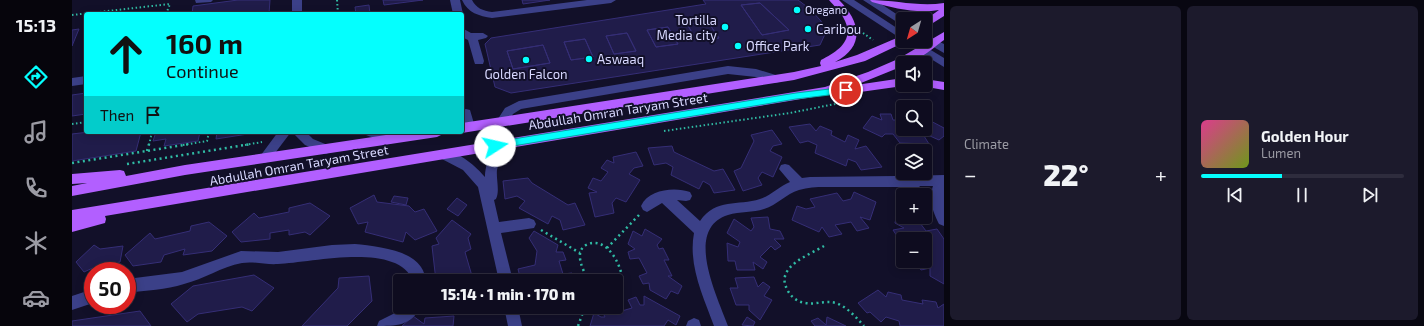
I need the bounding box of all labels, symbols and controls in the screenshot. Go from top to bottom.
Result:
place label: Oregano [805,3,847,16]
marker: Oregano [792,5,802,15]
place label: Tortilla Media city [656,12,717,43]
north arrow [896,12,932,48]
map controls [896,12,932,268]
text: 15:13 [16,14,56,36]
place label: Caribou [816,21,861,37]
marker: Tortilla Media city [720,22,730,32]
marker: Caribou [803,24,813,34]
text: 160 m [166,26,243,60]
icon: ahead [100,28,152,80]
place label: Office Park [746,38,810,54]
marker: Office Park [733,41,743,51]
place label: Aswaaq [597,51,644,67]
marker: Aswaaq [584,54,594,64]
marker: Golden Falcon [521,55,531,65]
button: sound [896,56,932,92]
text: Continue [166,60,239,82]
icon: directions [22,63,50,91]
place label: Golden Falcon [484,66,568,82]
pin [829,73,863,107]
icon: arrive [835,79,857,101]
street label: Abdullah Omran Taryam Street [527,89,709,133]
button: search [896,100,932,136]
icon: arrive [142,104,164,126]
text: Then [100,106,134,124]
icon: music [22,118,50,146]
position arrow [474,125,516,167]
text: Golden Hour [1261,127,1349,145]
text: Climate [964,136,1009,152]
street label: Abdullah Omran Taryam Street [208,141,390,189]
button: layers [896,144,932,180]
text: Lumen [1261,145,1301,161]
text: 22° [1043,156,1089,192]
text: − [964,161,977,187]
text: + [1155,161,1167,187]
icon: phone [22,174,50,202]
icon: previous [1224,184,1246,206]
icon: pause [1291,184,1313,206]
icon: next [1359,184,1381,206]
button: + [896,188,932,224]
icon: climate [22,229,50,257]
button: − [896,232,932,268]
speed limit sign: 50 [84,262,136,314]
icon: car [22,284,50,312]
text: 15:14 · 1 min · 170 m [441,285,575,303]

